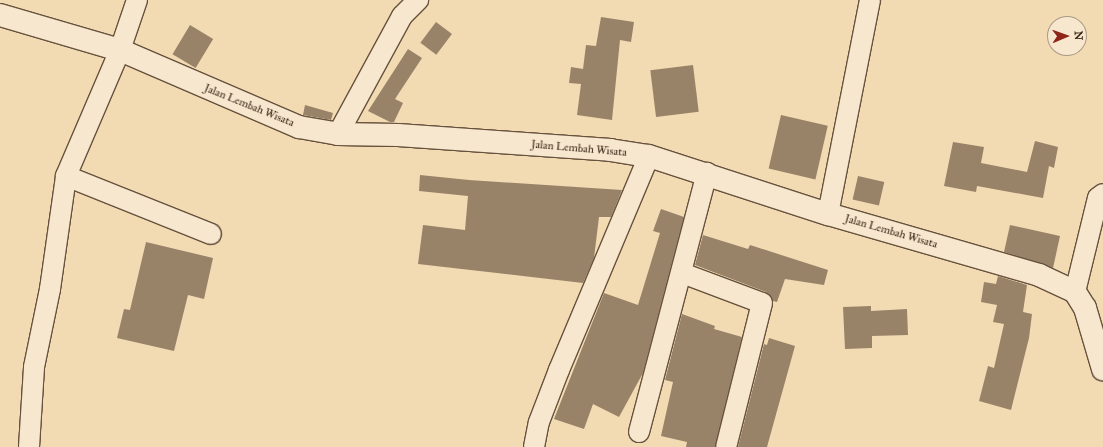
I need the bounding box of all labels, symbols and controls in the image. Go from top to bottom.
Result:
north arrow [1047,16,1087,56]
text: N [1072,31,1085,40]
street label: Jalan Lembah Wisata [202,82,296,130]
street label: Jalan Lembah Wisata [531,138,627,160]
street label: Jalan Lembah Wisata [843,212,939,252]

